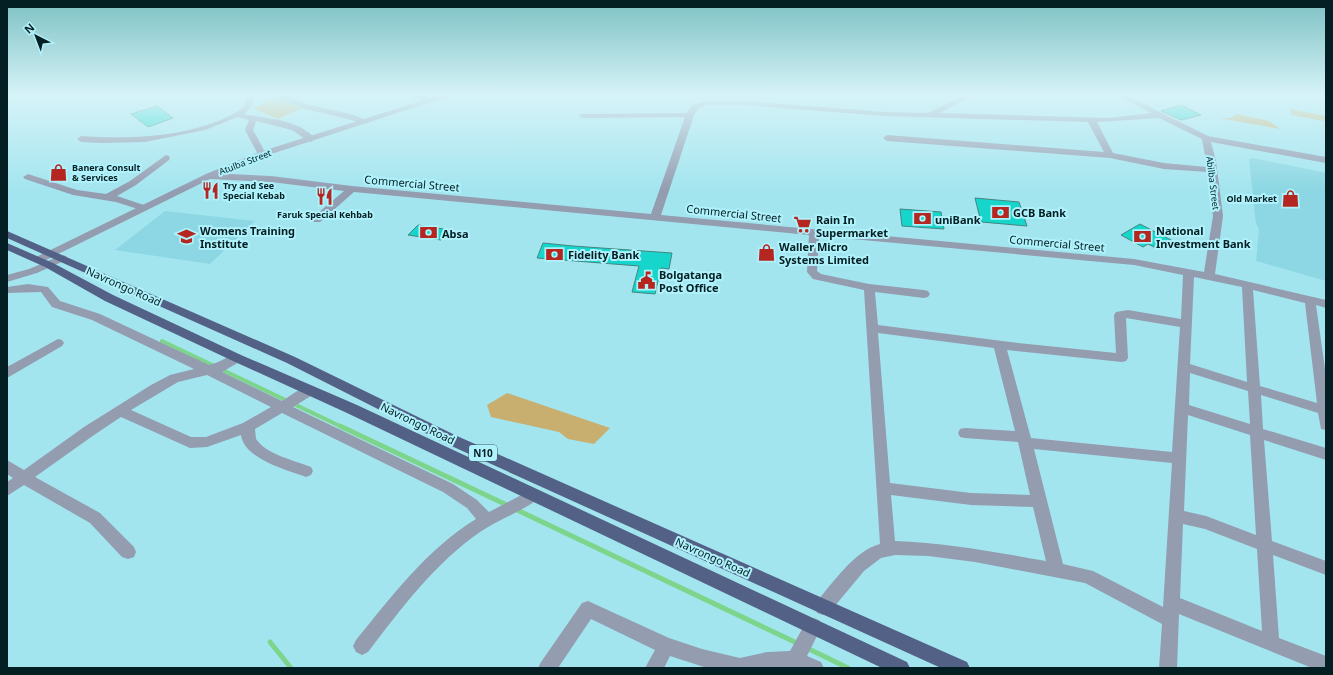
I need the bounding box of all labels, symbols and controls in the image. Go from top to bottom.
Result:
north arrow [16,16,56,56]
text: N [21,20,37,37]
street label: Atulba Street [217,146,274,178]
street label: Abilba Street [1203,155,1223,211]
place label: Banera Consult & Services [72,161,140,184]
shop icon: Banera Consult & Services [49,162,69,182]
street label: Commercial Street [364,171,460,195]
place label: Try and See Special Kebab [223,179,285,202]
restaurant icon: Try and See Special Kebab [200,180,220,200]
restaurant icon: Faruk Special Kehbab [315,187,335,207]
shop icon: Old Market [1280,188,1300,208]
place label: Old Market [1226,192,1277,205]
street label: Commercial Street [686,201,782,225]
bank icon: GCB Bank [990,202,1010,222]
place label: GCB Bank [1013,205,1066,220]
place label: Faruk Special Kehbab [277,208,373,221]
bank icon: uniBank [912,209,932,229]
place label: Rain In Supermarket [816,212,888,240]
place label: uniBank [935,212,981,227]
supermarket icon: Rain In Supermarket [793,215,813,235]
place label: Womens Training Institute [200,223,295,251]
bank icon: Absa [419,223,439,243]
place label: National Investment Bank [1156,223,1251,251]
school or university icon: Womens Training Institute [177,226,197,246]
place label: Absa [442,226,469,241]
bank icon: National Investment Bank [1133,226,1153,246]
street label: Commercial Street [1009,231,1105,255]
place label: Waller Micro Systems Limited [779,239,869,267]
shop icon: Waller Micro Systems Limited [756,242,776,262]
bank icon: Fidelity Bank [545,244,565,264]
place label: Fidelity Bank [568,247,639,262]
street label: Navrongo Road [84,263,164,309]
place label: Bolgatanga Post Office [659,267,722,295]
public building icon: Bolgatanga Post Office [636,270,656,290]
street label: Navrongo Road [378,399,458,447]
road number: N10 [469,445,497,461]
street label: Navrongo Road [673,534,753,580]

